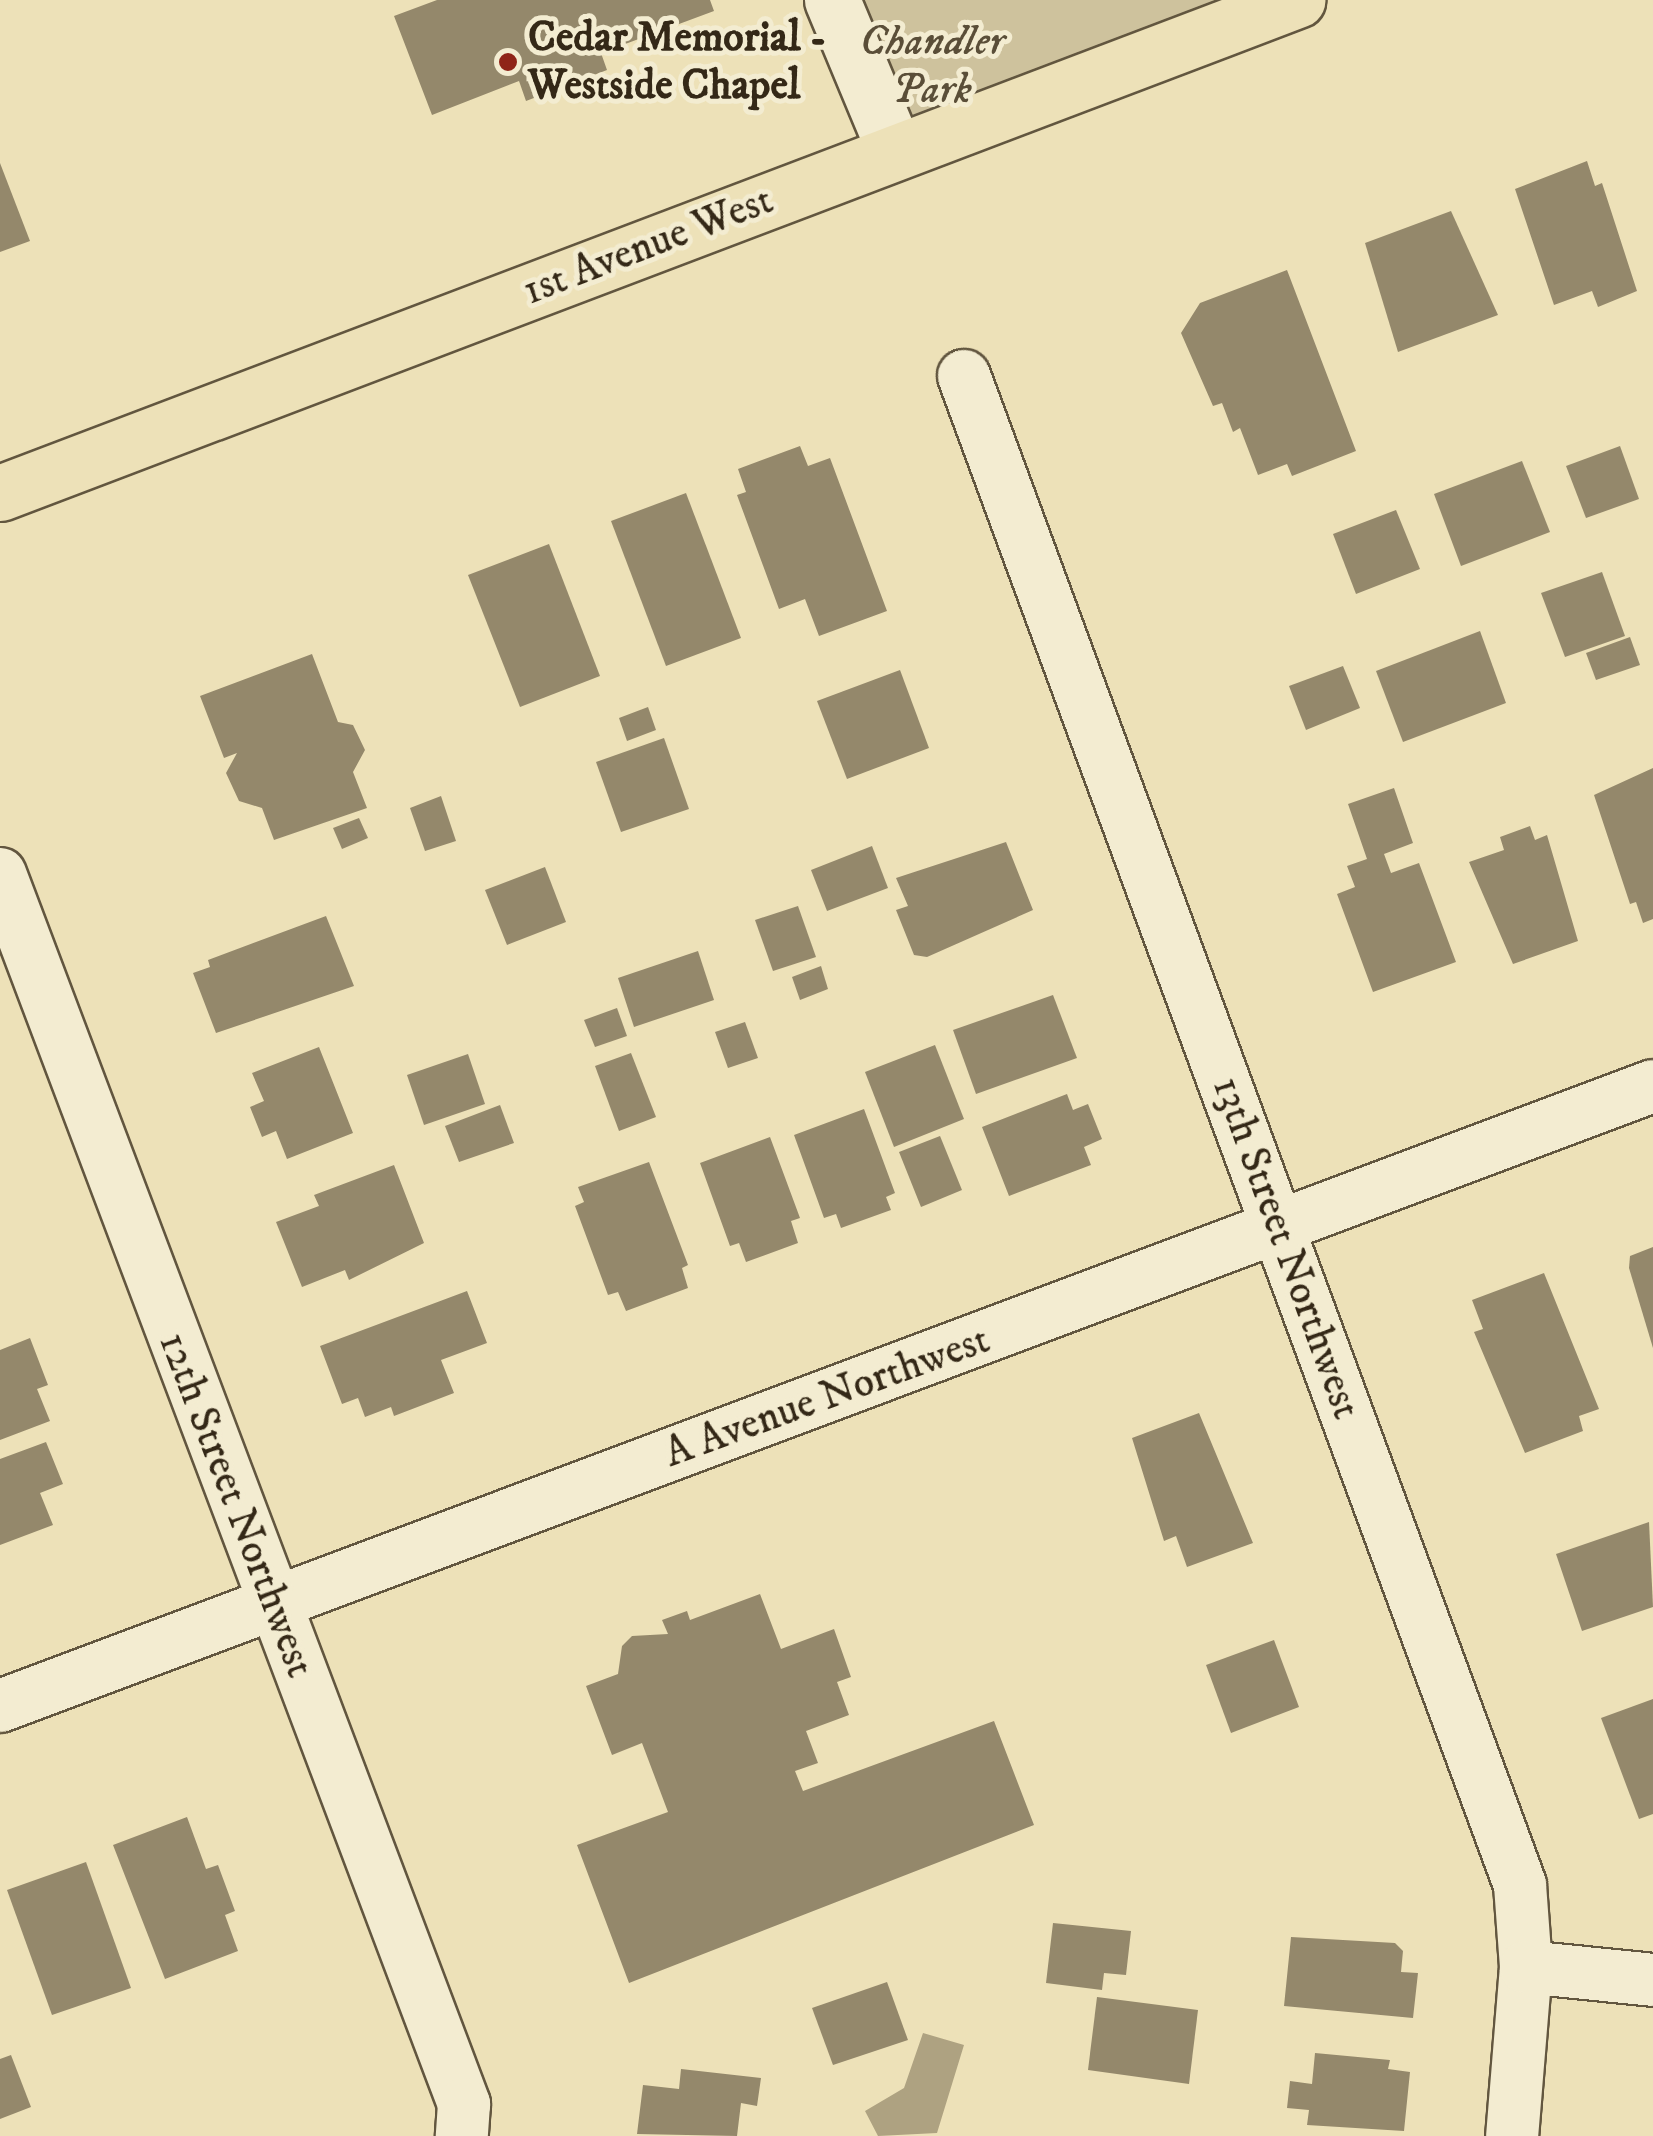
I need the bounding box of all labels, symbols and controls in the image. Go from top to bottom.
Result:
place label: Cedar Memorial - Westside Chapel [528,13,827,111]
park label: Chandler Park [860,17,1004,116]
marker: Cedar Memorial - Westside Chapel [497,51,519,73]
street label: 1st Avenue West [516,175,780,317]
street label: 13th Street Northwest [1201,1070,1371,1426]
street label: A Avenue Northwest [658,1315,996,1479]
street label: 12th Street Northwest [147,1325,325,1685]

